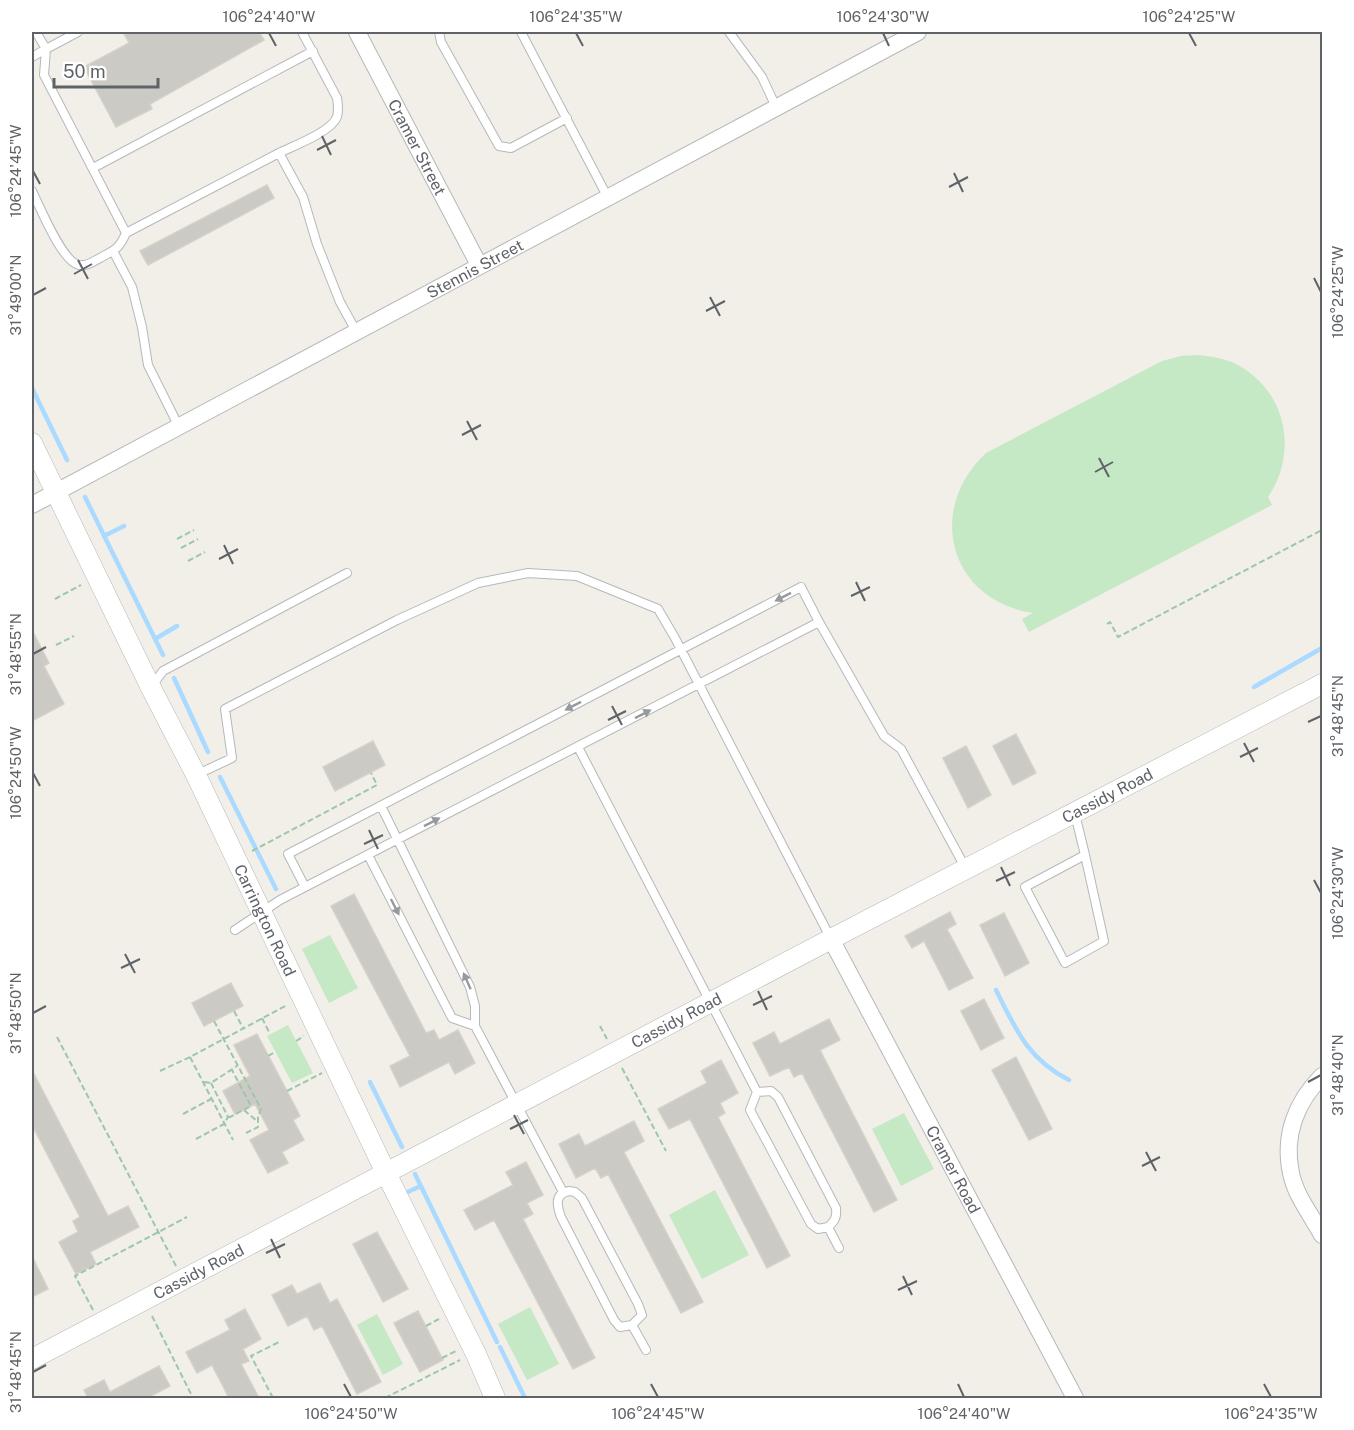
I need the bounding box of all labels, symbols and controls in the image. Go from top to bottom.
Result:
text: 106°24'40"W [223,8,315,25]
text: 106°24'35"W [529,8,623,25]
text: 106°24'30"W [837,8,929,25]
text: 106°24'25"W [1143,8,1235,25]
scale bar [54,51,158,89]
text: 50 m [63,61,106,82]
street label: Cramer Street [384,96,450,198]
text: 106°24'45"W [7,124,24,218]
street label: Stennis Street [423,235,526,302]
text: 106°24'25"W [1329,246,1346,338]
text: 31°49'00"N [7,255,24,335]
one-way arrow [774,592,791,602]
text: 31°48'55"N [7,613,24,695]
text: 31°48'45"N [1329,675,1346,757]
one-way arrow [564,701,581,711]
one-way arrow [635,709,652,719]
text: 106°24'50"W [7,726,24,820]
street label: Cassidy Road [1059,764,1156,827]
one-way arrow [424,817,441,827]
text: 106°24'30"W [1329,847,1346,939]
street label: Carrington Road [230,861,300,979]
one-way arrow [390,898,400,915]
text: 31°48'50"N [7,972,24,1054]
one-way arrow [462,972,471,990]
street label: Cassidy Road [628,989,725,1052]
text: 31°48'40"N [1329,1034,1346,1116]
street label: Cramer Road [922,1122,985,1217]
street label: Cassidy Road [150,1240,247,1303]
text: 31°48'45"N [7,1331,24,1413]
text: 106°24'50"W [304,1405,398,1422]
text: 106°24'45"W [611,1405,705,1422]
text: 106°24'40"W [918,1405,1010,1422]
text: 106°24'35"W [1224,1405,1318,1422]

